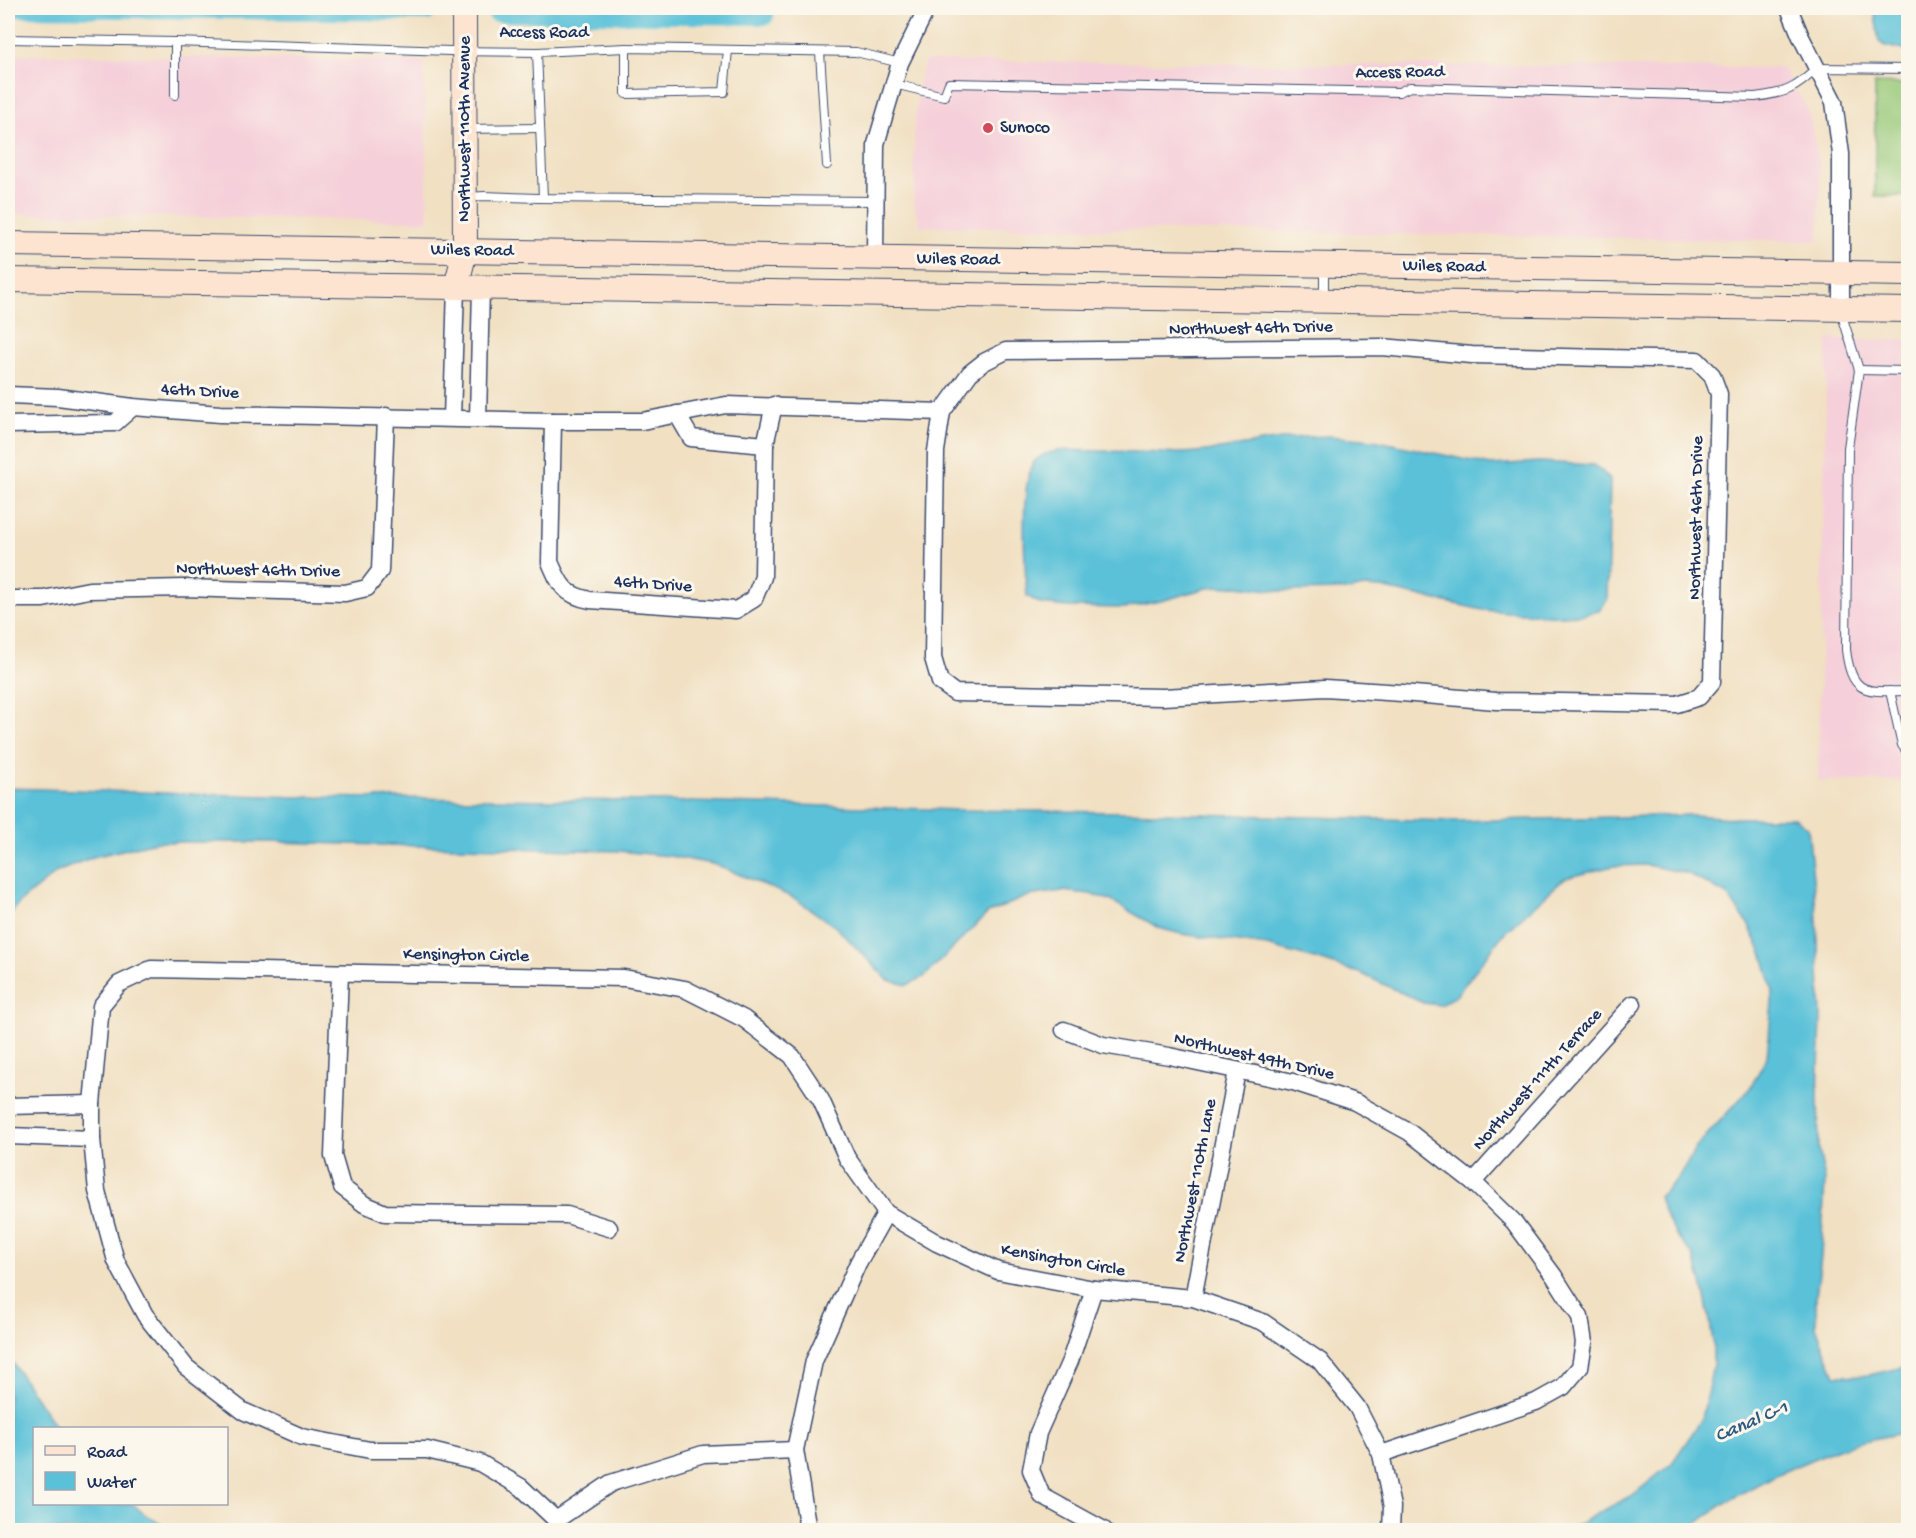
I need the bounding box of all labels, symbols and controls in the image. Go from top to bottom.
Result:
street label: Access Road [500,23,590,44]
street label: Northwest 110th Avenue [455,35,476,222]
street label: Access Road [1355,62,1446,84]
place label: Sunoco [1000,118,1050,139]
marker: Sunoco [981,121,995,135]
street label: Wiles Road [430,240,515,262]
street label: Wiles Road [916,249,1001,271]
street label: Wiles Road [1402,256,1487,278]
street label: Northwest 46th Drive [1169,317,1334,341]
street label: 46th Drive [160,379,240,405]
street label: Northwest 46th Drive [1685,435,1709,600]
street label: Northwest 46th Drive [176,559,341,583]
street label: 46th Drive [613,572,693,598]
street label: Kensington Circle [403,944,530,968]
street label: Northwest 111th Terrace [1469,1004,1608,1155]
street label: Northwest 49th Drive [1172,1028,1337,1086]
street label: Northwest 110th Lane [1170,1097,1222,1265]
street label: Kensington Circle [999,1240,1128,1282]
water label: Canal C-1 [1712,1397,1792,1449]
legend [33,1427,228,1505]
text: Road [87,1443,128,1464]
text: Water [87,1473,137,1494]

